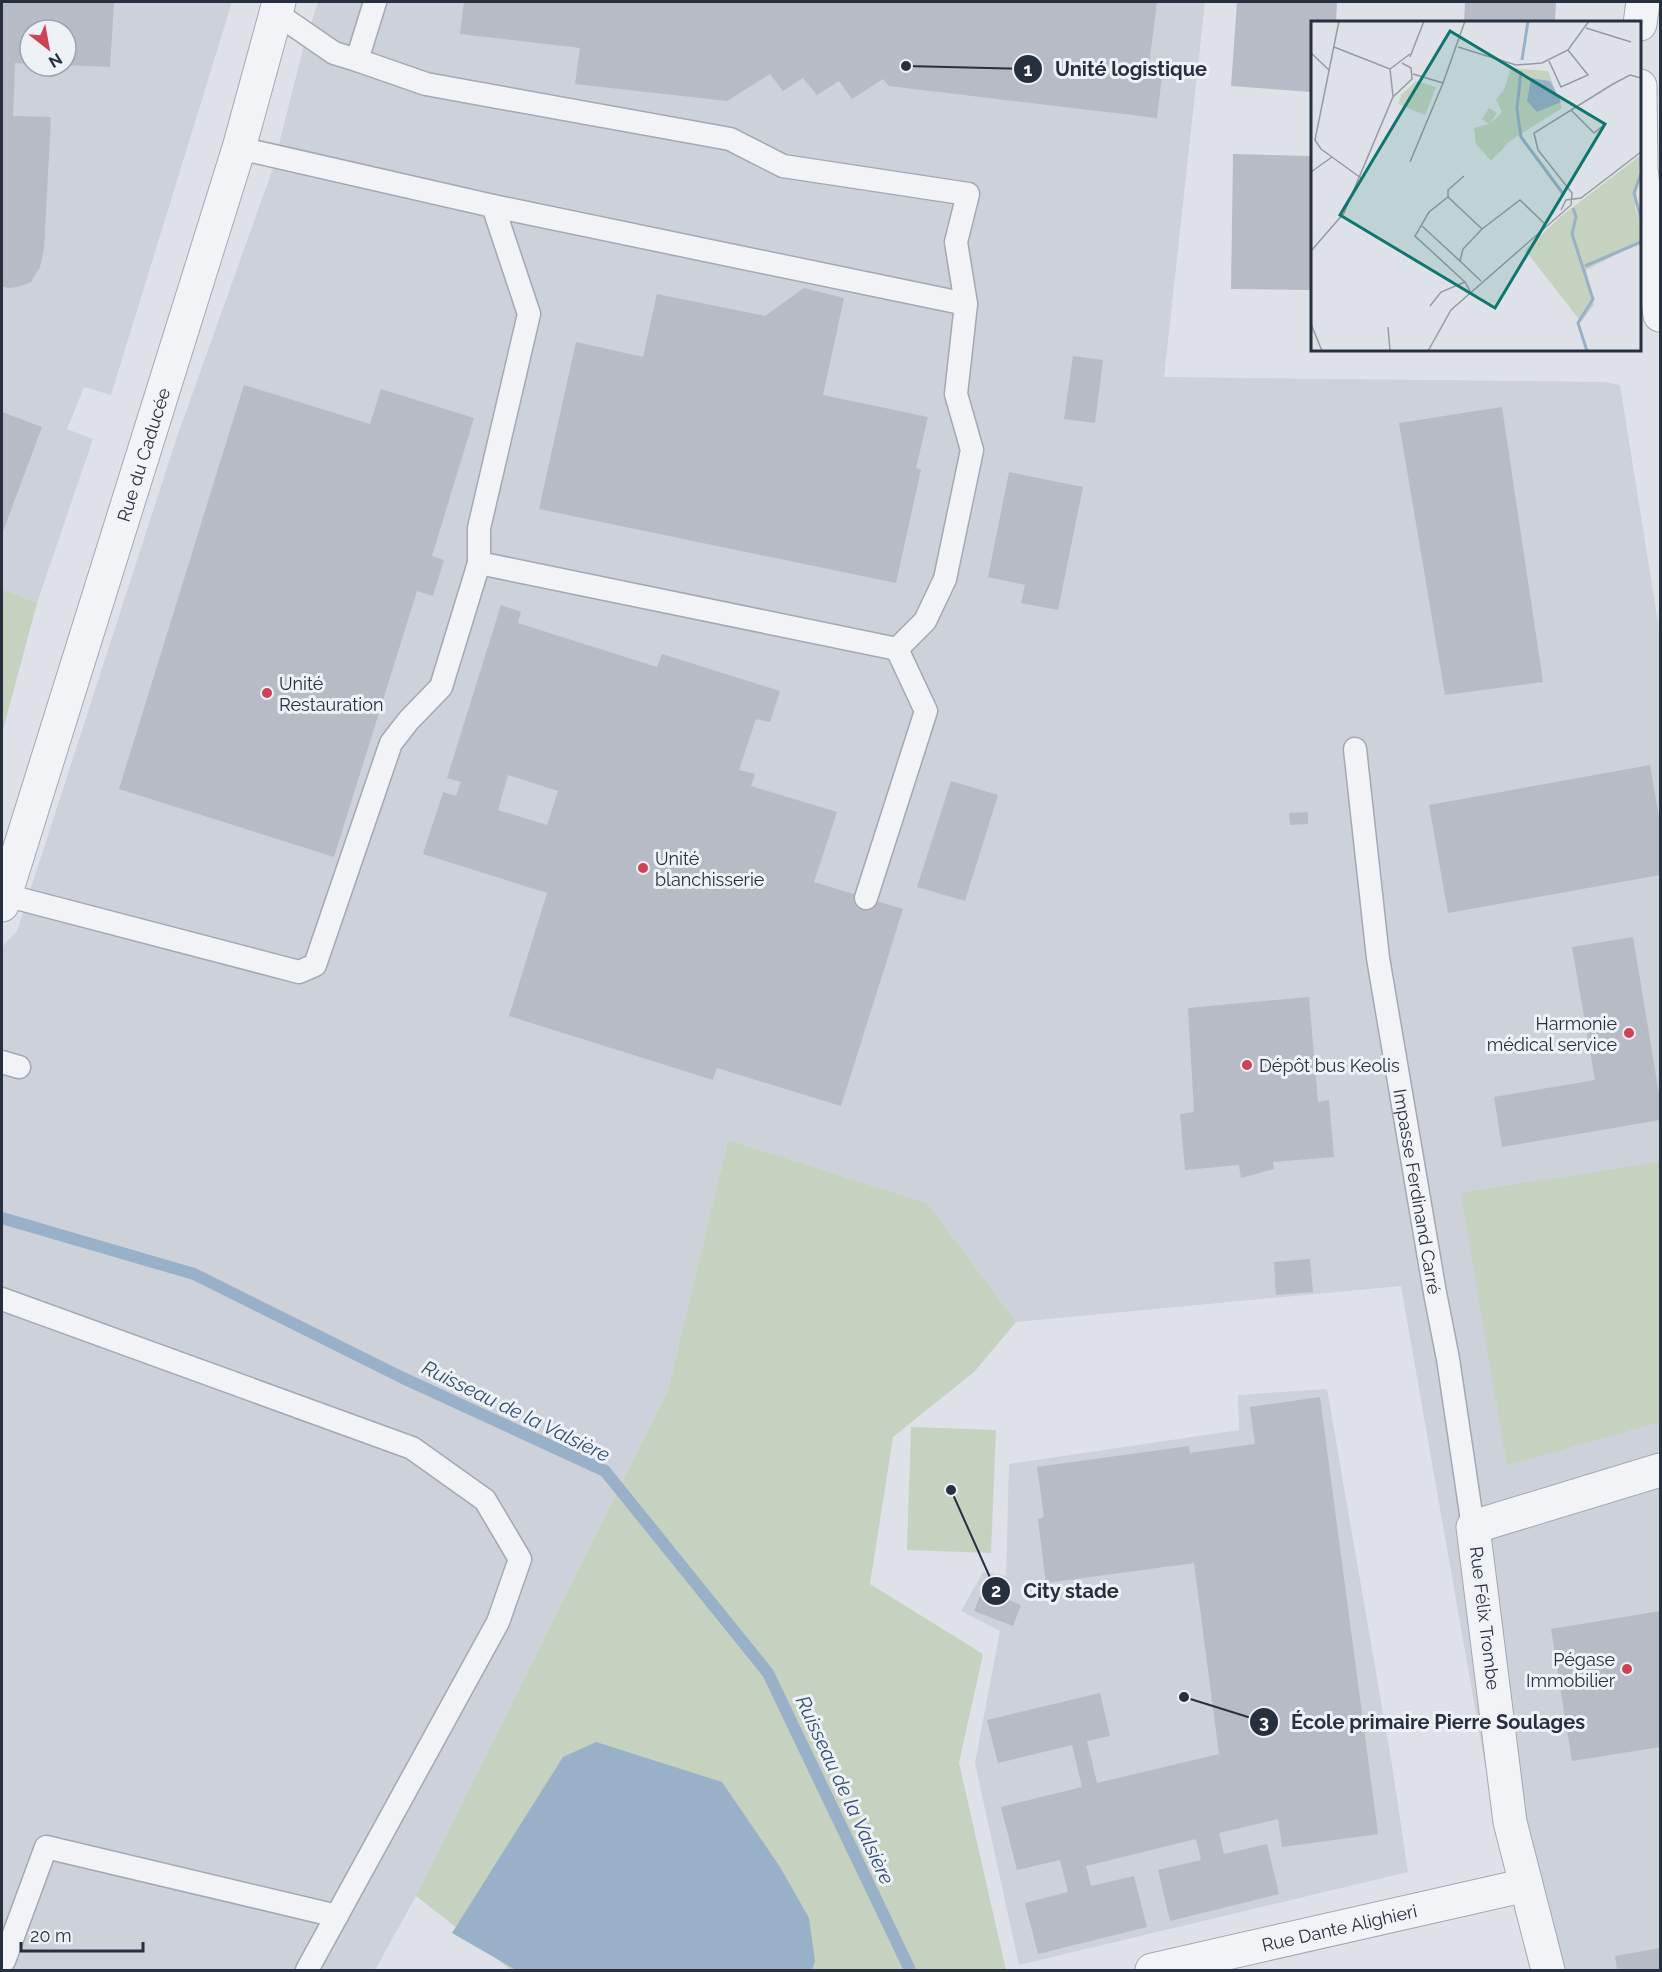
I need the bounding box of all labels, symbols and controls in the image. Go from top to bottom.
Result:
north arrow [18,18,78,78]
inset map [1311,21,1641,351]
text: N [45,49,66,72]
callout: Unité logistique [1013,50,1219,88]
text: Unité logistique [1055,57,1207,81]
text: 1 [1024,59,1033,80]
street label: Rue du Caducée [112,385,174,524]
place label: Unité Restauration [279,673,383,715]
marker: Unité Restauration [260,686,274,700]
place label: Unité blanchisserie [655,848,765,890]
marker: Unité blanchisserie [636,861,650,875]
place label: Harmonie médical service [1487,1013,1617,1055]
marker: Harmonie médical service [1622,1026,1636,1040]
place label: Dépôt bus Keolis [1259,1055,1400,1076]
marker: Dépôt bus Keolis [1240,1058,1254,1072]
street label: Impasse Ferdinand Carré [1390,1087,1446,1296]
water label: Ruisseau de la Valsière [418,1355,614,1467]
street label: Rue Félix Trombe [1466,1545,1504,1691]
callout: City stade [981,1572,1131,1610]
text: City stade [1023,1579,1119,1603]
text: 2 [991,1580,1001,1601]
place label: Pégase Immobilier [1526,1649,1616,1691]
marker: Pégase Immobilier [1620,1662,1634,1676]
water label: Ruisseau de la Valsière [791,1692,899,1888]
callout: École primaire Pierre Soulages [1249,1703,1597,1741]
text: École primaire Pierre Soulages [1291,1710,1585,1734]
text: 3 [1259,1711,1269,1732]
street label: Rue Dante Alighieri [1260,1900,1419,1955]
scale bar [21,1915,142,1953]
text: 20 m [30,1925,72,1946]

